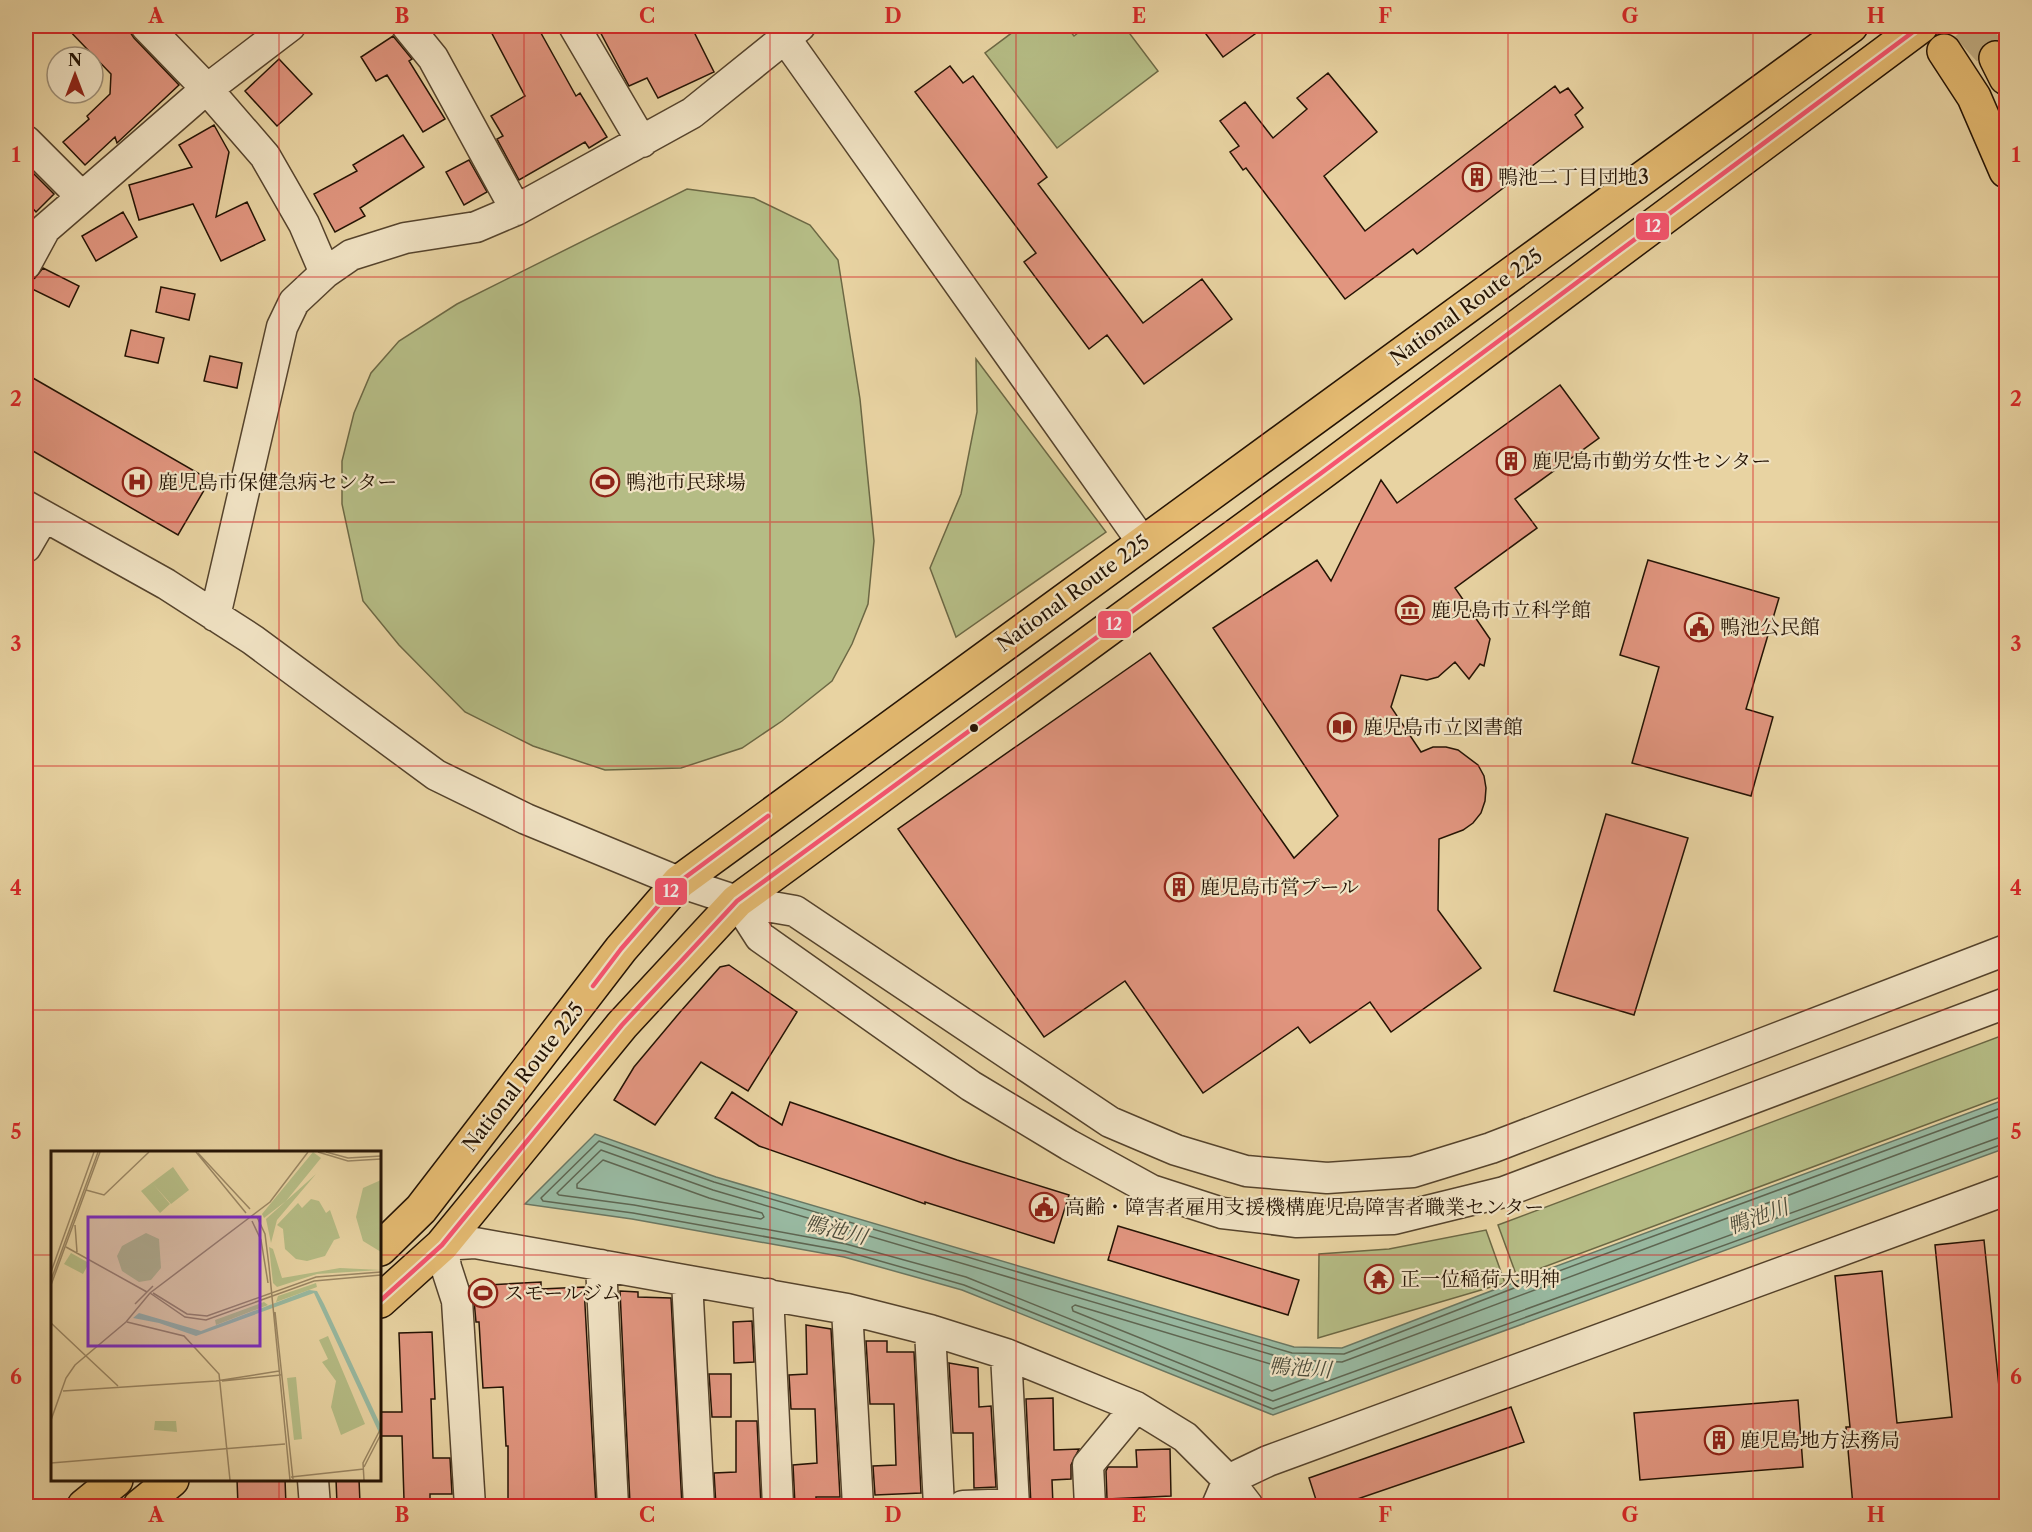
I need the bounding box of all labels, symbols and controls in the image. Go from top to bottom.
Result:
text: A [147,4,164,28]
text: B [395,4,410,28]
text: C [639,4,655,28]
text: D [884,4,902,28]
text: E [1132,4,1146,28]
text: F [1378,4,1392,28]
text: G [1622,4,1639,28]
text: H [1867,4,1885,28]
north arrow [45,45,105,105]
text: N [68,50,82,70]
text: 1 [12,143,21,167]
text: 1 [2012,143,2021,167]
building icon: 鴨池二丁目団地3 [1461,161,1493,193]
place label: 鴨池二丁目団地3 [1498,165,1649,189]
line badge: 12 [1635,212,1670,241]
text: 12 [1645,216,1661,236]
street label: National Route 225 [1385,244,1547,370]
text: 2 [10,387,22,411]
text: 2 [2010,387,2022,411]
building icon: 鹿児島市勤労女性センター [1495,445,1527,477]
place label: 鹿児島市勤労女性センター [1532,449,1771,473]
hospital icon: 鹿児島市保健急病センター [121,466,153,498]
sports icon: 鴨池市民球場 [589,466,621,498]
place label: 鹿児島市保健急病センター [158,470,397,494]
place label: 鴨池市民球場 [626,470,746,494]
street label: National Route 225 [992,530,1154,656]
museum icon: 鹿児島市立科学館 [1394,594,1426,626]
place label: 鹿児島市立科学館 [1431,598,1591,622]
line badge: 12 [1097,610,1132,639]
public building icon: 鴨池公民館 [1683,611,1715,643]
text: 12 [1106,614,1122,634]
place label: 鴨池公民館 [1720,615,1820,639]
text: 3 [10,632,22,656]
text: 3 [2010,632,2022,656]
library icon: 鹿児島市立図書館 [1326,711,1358,743]
place label: 鹿児島市立図書館 [1363,715,1523,739]
unlabelled marker [968,722,980,734]
building icon: 鹿児島市営プール [1163,871,1195,903]
place label: 鹿児島市営プール [1200,875,1359,899]
text: 4 [10,876,22,900]
text: 4 [2010,876,2022,900]
line badge: 12 [654,877,688,906]
text: 12 [663,881,679,901]
street label: National Route 225 [457,998,589,1156]
text: 5 [10,1120,22,1144]
text: 5 [2010,1120,2022,1144]
inset map [51,1151,381,1481]
public building icon: 高齢・障害者雇用支援機構鹿児島障害者職業センター [1028,1191,1060,1223]
water label: 鴨池川 [1724,1193,1794,1239]
place label: 高齢・障害者雇用支援機構鹿児島障害者職業センター [1065,1195,1544,1219]
water label: 鴨池川 [803,1210,872,1250]
temple icon: 正一位稲荷大明神 [1363,1263,1395,1295]
place label: 正一位稲荷大明神 [1400,1267,1560,1291]
sports icon: スモールジム [467,1277,499,1309]
place label: スモールジム [504,1281,622,1305]
water label: 鴨池川 [1268,1353,1334,1382]
text: 6 [10,1365,22,1389]
text: 6 [2010,1365,2022,1389]
building icon: 鹿児島地方法務局 [1703,1424,1735,1456]
place label: 鹿児島地方法務局 [1740,1428,1900,1452]
text: A [147,1503,164,1527]
text: B [395,1503,410,1527]
text: C [639,1503,655,1527]
text: D [884,1503,902,1527]
text: E [1132,1503,1146,1527]
text: F [1378,1503,1392,1527]
text: G [1622,1503,1639,1527]
text: H [1867,1503,1885,1527]

